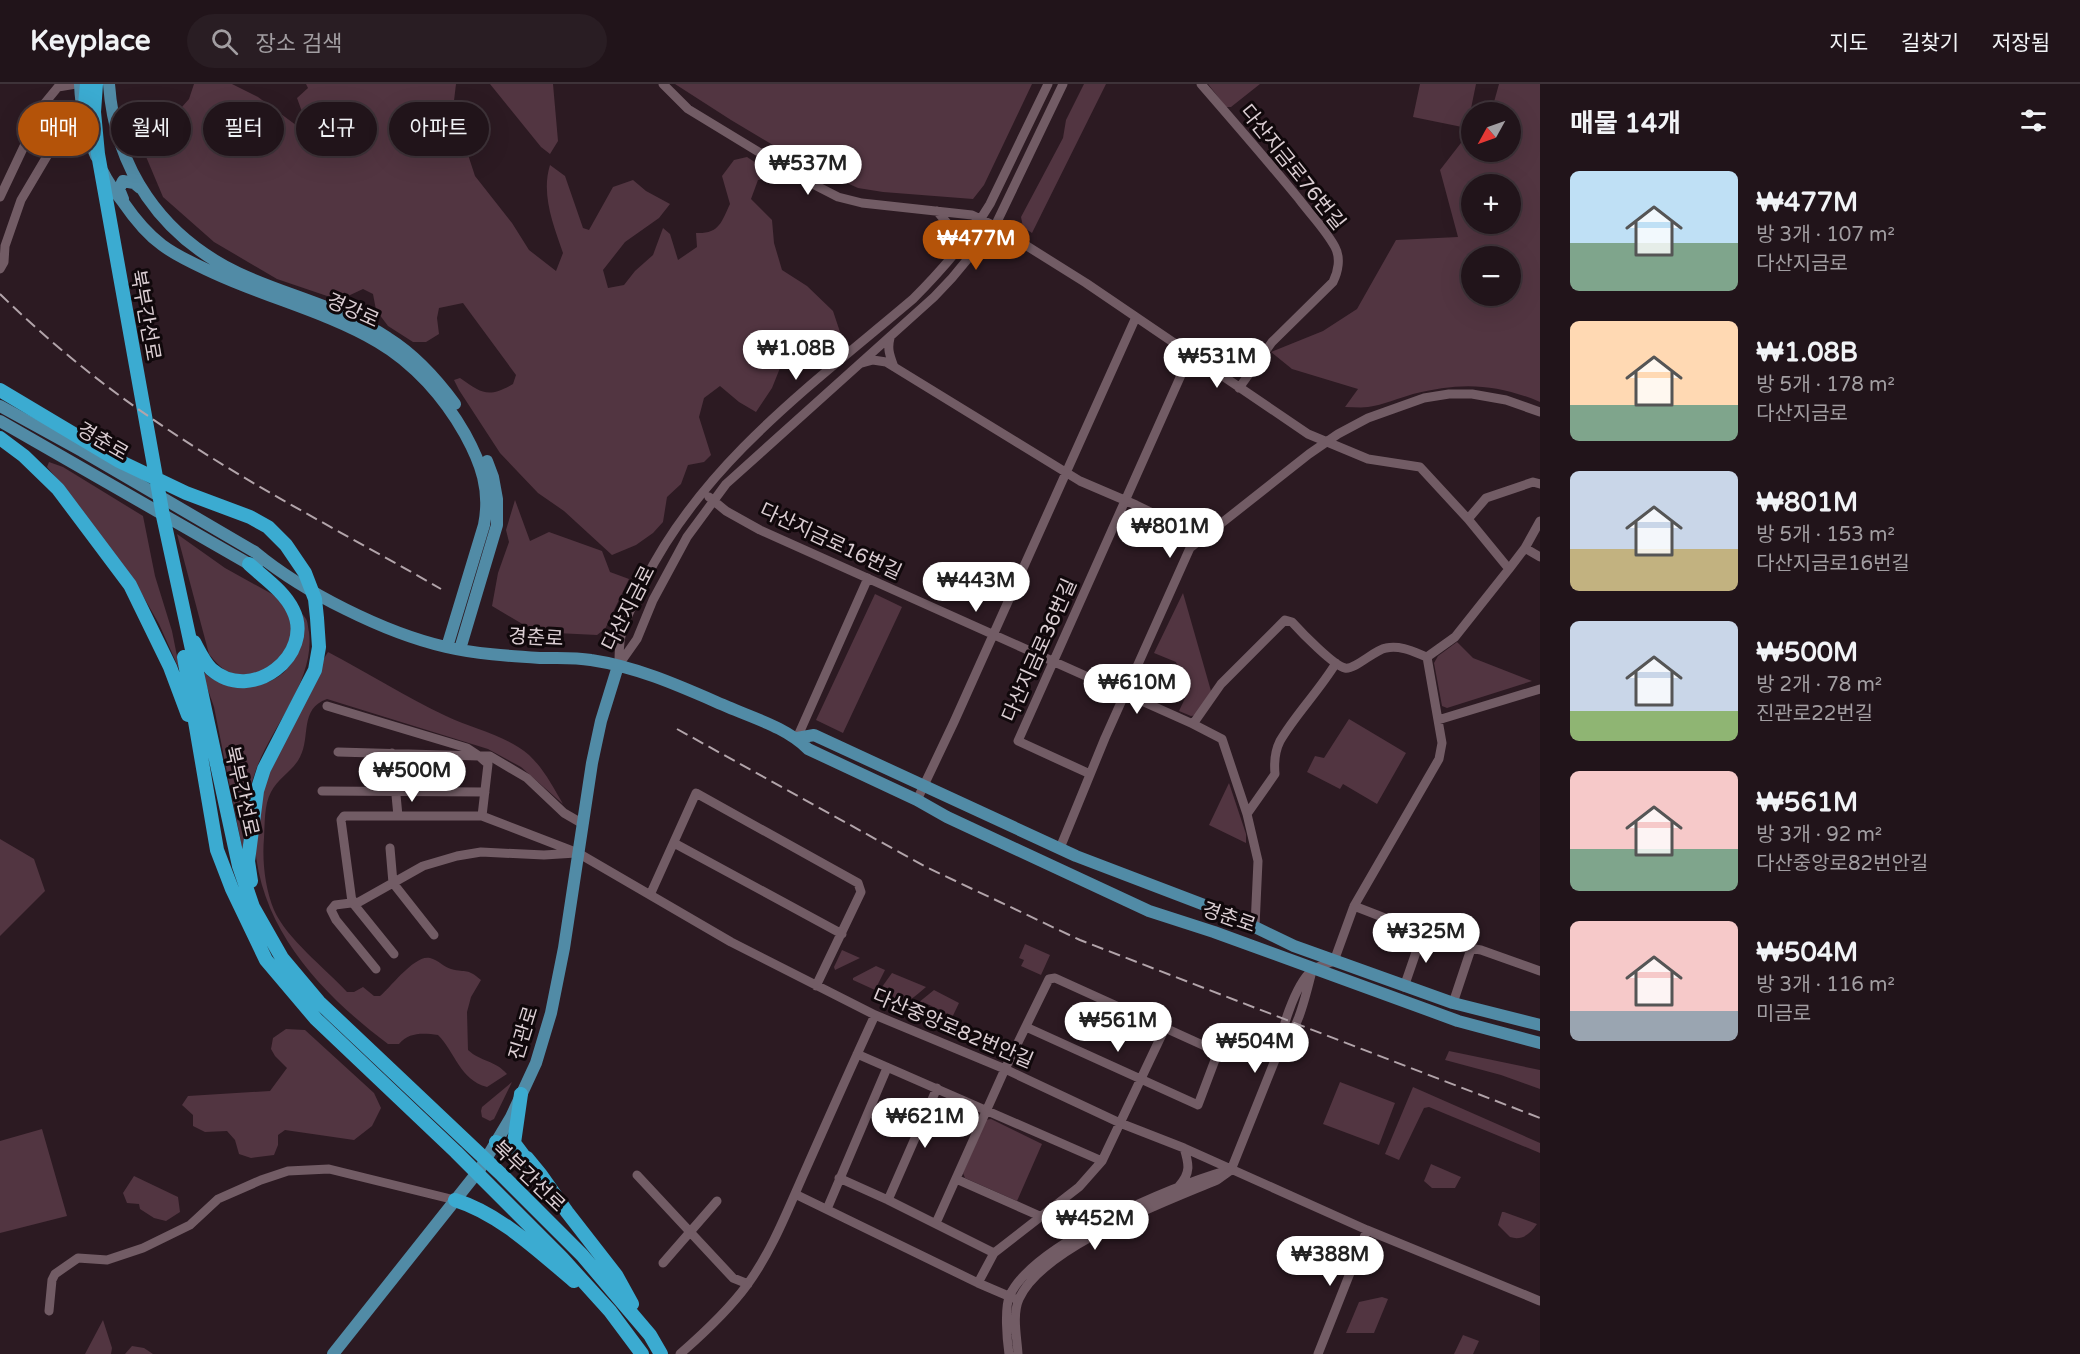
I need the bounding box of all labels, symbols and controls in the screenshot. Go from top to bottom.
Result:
search box [187,14,607,68]
text: Keyplace [30,24,151,58]
icon: search [208,25,241,58]
text: 장소 검색 [256,31,342,57]
text: 지도 [1829,31,1868,56]
text: 길찾기 [1901,31,1959,56]
text: 저장됨 [1992,31,2050,56]
street label: 다산지금로76번길 [1234,100,1350,235]
chip: 매매 [18,102,99,156]
chip: 월세 [111,102,191,156]
chip: 필터 [203,102,284,156]
chip: 신규 [296,102,377,156]
chip: 아파트 [389,102,489,156]
north arrow [1461,102,1521,162]
map controls [1461,102,1521,306]
icon: filters [2017,104,2050,137]
text: 매물 14개 [1570,108,1681,139]
pin: ₩537M [766,145,850,196]
text: ₩537M [769,152,847,176]
button: + [1461,174,1521,234]
text: ₩477M [1756,187,1858,218]
icon: home [1618,195,1690,267]
pin: ₩477M [934,220,1018,271]
text: 방 3개 · 107 m² [1756,223,1895,247]
text: ₩477M [937,227,1015,251]
button: − [1461,246,1521,306]
text: 다산지금로 [1756,252,1848,276]
street label: 북부간선로 [125,268,165,363]
street label: 경강로 [322,289,383,333]
pin: ₩1.08B [747,330,845,381]
text: ₩1.08B [757,337,835,361]
text: ₩1.08B [1756,337,1858,368]
pin: ₩531M [1175,338,1259,389]
text: ₩531M [1178,345,1256,369]
icon: home [1618,345,1690,417]
text: 방 5개 · 178 m² [1756,373,1895,397]
text: 다산지금로 [1756,402,1848,426]
street label: 경춘로 [73,418,132,466]
text: ₩801M [1756,487,1858,518]
icon: home [1618,495,1690,567]
street label: 다산지금로16번길 [756,499,905,585]
pin: ₩801M [1128,508,1212,559]
text: ₩801M [1131,515,1209,539]
text: 방 5개 · 153 m² [1756,523,1895,547]
text: 다산지금로16번길 [1756,552,1910,576]
street label: 다산지금로 [597,562,660,655]
pin: ₩443M [934,562,1018,613]
text: ₩443M [937,569,1015,593]
street label: 다산지금로36번길 [998,575,1082,726]
street label: 경춘로 [508,625,564,651]
text: ₩500M [1756,637,1858,668]
icon: home [1618,645,1690,717]
pin: ₩610M [1095,664,1179,715]
text: ₩610M [1098,671,1176,695]
text: 방 2개 · 78 m² [1756,673,1882,697]
text: 진관로22번길 [1756,702,1873,726]
street label: 북부간선로 [219,744,263,839]
pin: ₩500M [370,752,454,803]
text: ₩500M [373,759,451,783]
text: ₩561M [1756,787,1858,818]
icon: home [1618,795,1690,867]
text: 방 3개 · 92 m² [1756,823,1882,847]
text: 다산중앙로82번안길 [1756,852,1928,876]
street label: 경춘로 [1199,898,1259,938]
pin: ₩325M [1384,913,1468,964]
text: ₩325M [1387,920,1465,944]
text: ₩504M [1756,937,1858,968]
icon: home [1618,945,1690,1017]
text: 방 3개 · 116 m² [1756,973,1895,997]
street label: 다산중앙로82번안길 [869,984,1037,1074]
pin: ₩561M [1076,1002,1160,1053]
text: 미금로 [1756,1002,1811,1026]
street label: 진관로 [504,1003,544,1063]
text: ₩561M [1079,1009,1157,1033]
pin: ₩504M [1213,1023,1297,1074]
text: ₩504M [1216,1030,1294,1054]
pin: ₩621M [883,1098,967,1149]
text: ₩621M [886,1105,964,1129]
street label: 북부간선로 [487,1136,570,1217]
pin: ₩452M [1053,1200,1137,1251]
text: ₩452M [1056,1207,1134,1231]
pin: ₩388M [1288,1236,1372,1287]
text: ₩388M [1291,1243,1369,1267]

